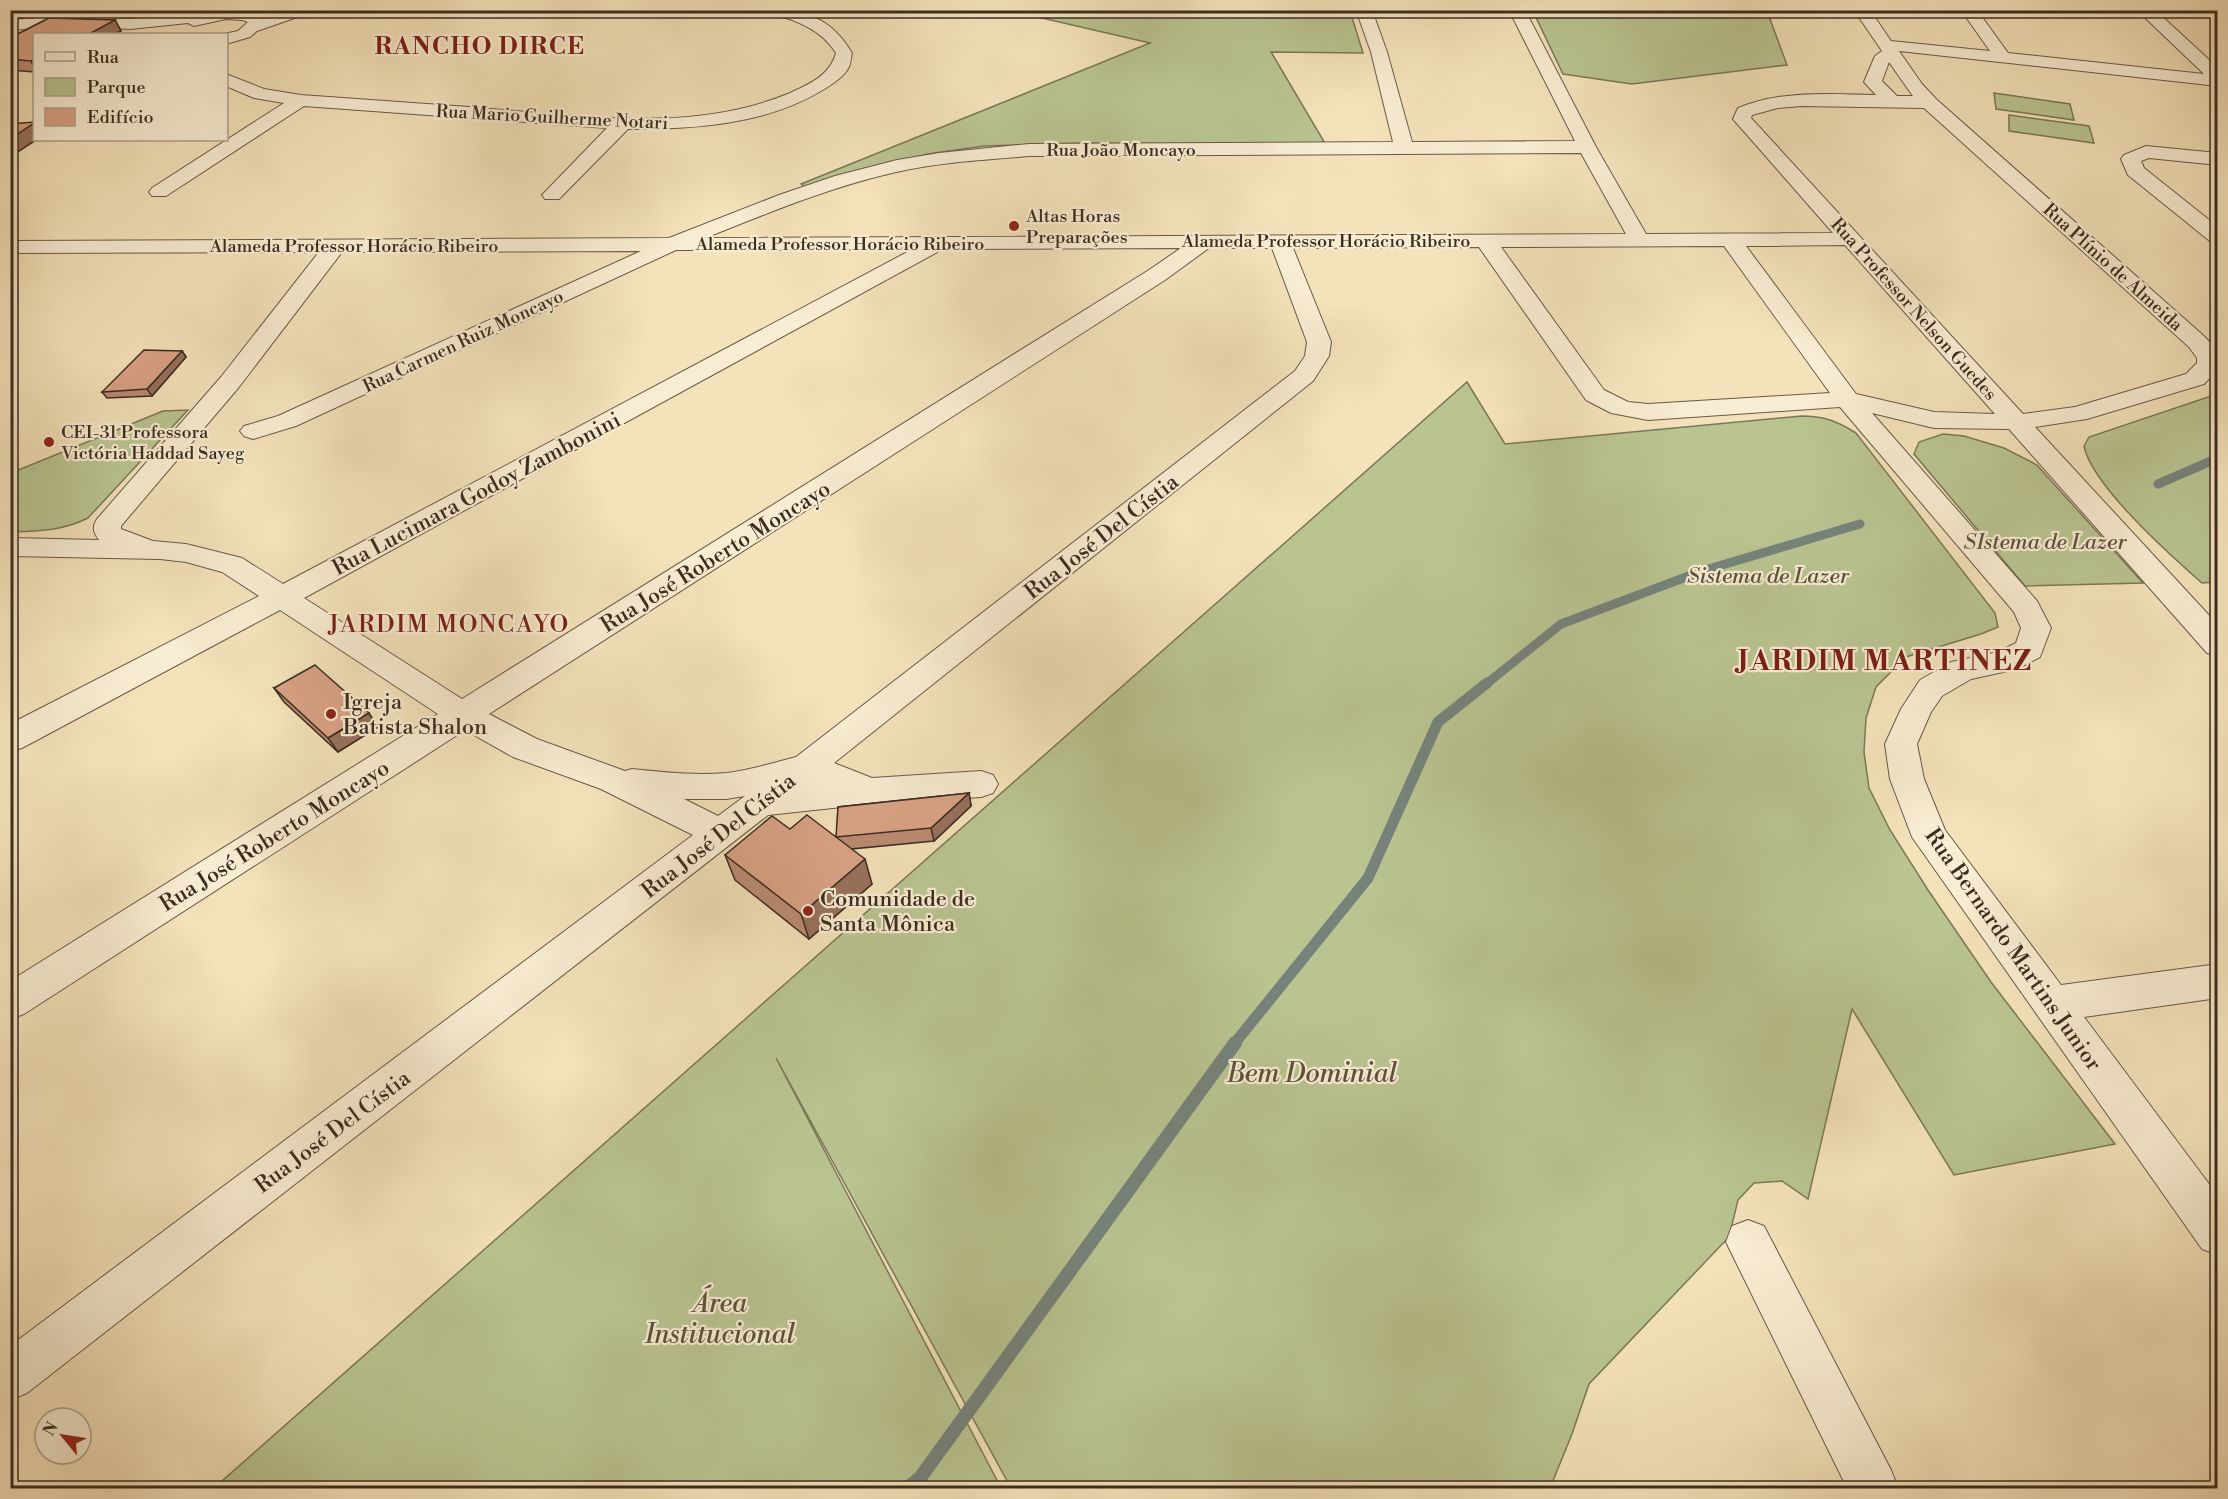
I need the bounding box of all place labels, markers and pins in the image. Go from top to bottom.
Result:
place label: Altas Horas Preparações [1025,205,1128,249]
marker: Altas Horas Preparações [1007,219,1021,233]
place label: CEI-31 Professora Victória Haddad Sayeg [60,421,245,465]
marker: CEI-31 Professora Victória Haddad Sayeg [42,435,56,449]
place label: Igreja Batista Shalon [342,689,487,741]
marker: Igreja Batista Shalon [324,707,338,721]
place label: Comunidade de Santa Mônica [820,886,975,938]
marker: Comunidade de Santa Mônica [801,904,815,918]

